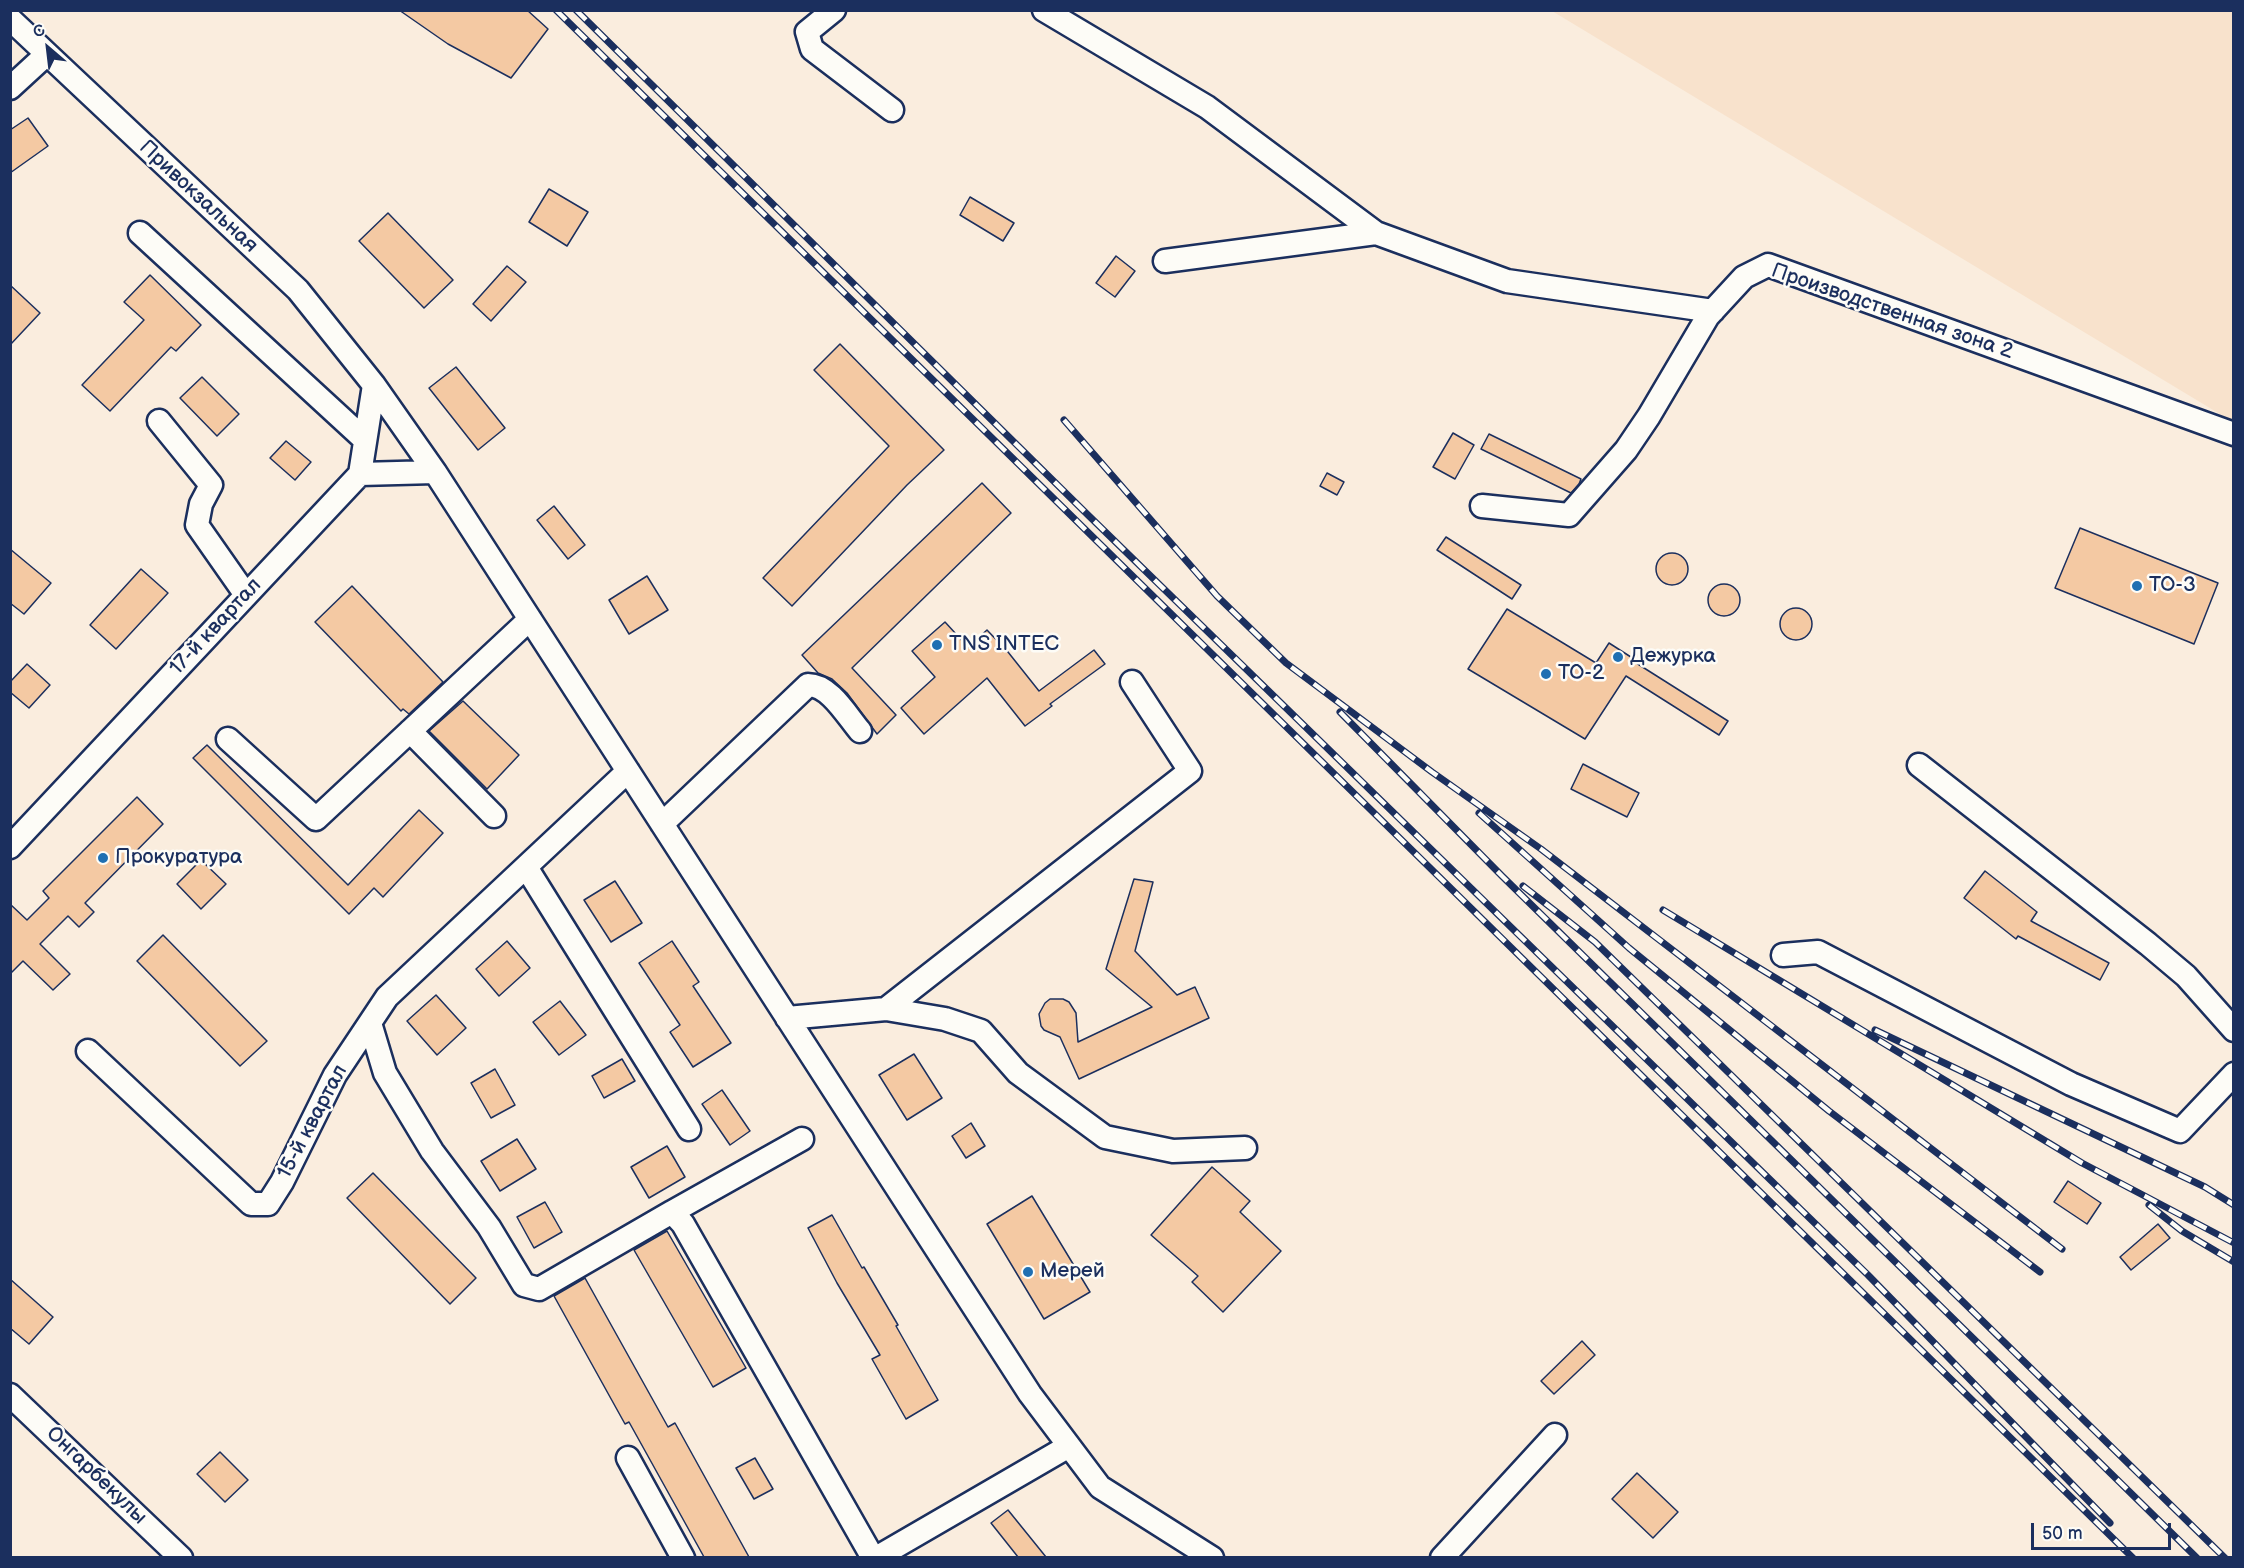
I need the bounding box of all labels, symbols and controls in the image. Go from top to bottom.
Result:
north arrow [18,18,78,78]
text: С [30,21,49,43]
street label: Привокзальная [133,136,263,258]
street label: Производственная зона 2 [1768,259,2016,365]
street label: 17-й квартал [165,573,267,681]
place label: ТО-3 [2149,573,2196,599]
marker: ТО-3 [2130,579,2144,593]
place label: TNS INTEC [949,632,1059,658]
marker: TNS INTEC [930,638,944,652]
place label: Дежурка [1630,644,1716,670]
marker: Дежурка [1611,650,1625,664]
place label: ТО-2 [1558,661,1604,687]
marker: ТО-2 [1539,667,1553,681]
place label: Прокуратура [115,845,242,871]
marker: Прокуратура [96,851,110,865]
street label: 15-й квартал [272,1061,354,1183]
place label: Мерей [1040,1259,1105,1285]
marker: Мерей [1021,1265,1035,1279]
street label: Онгарбекулы [40,1422,152,1530]
scale bar [2034,1511,2174,1549]
text: 50 m [2042,1523,2083,1544]

